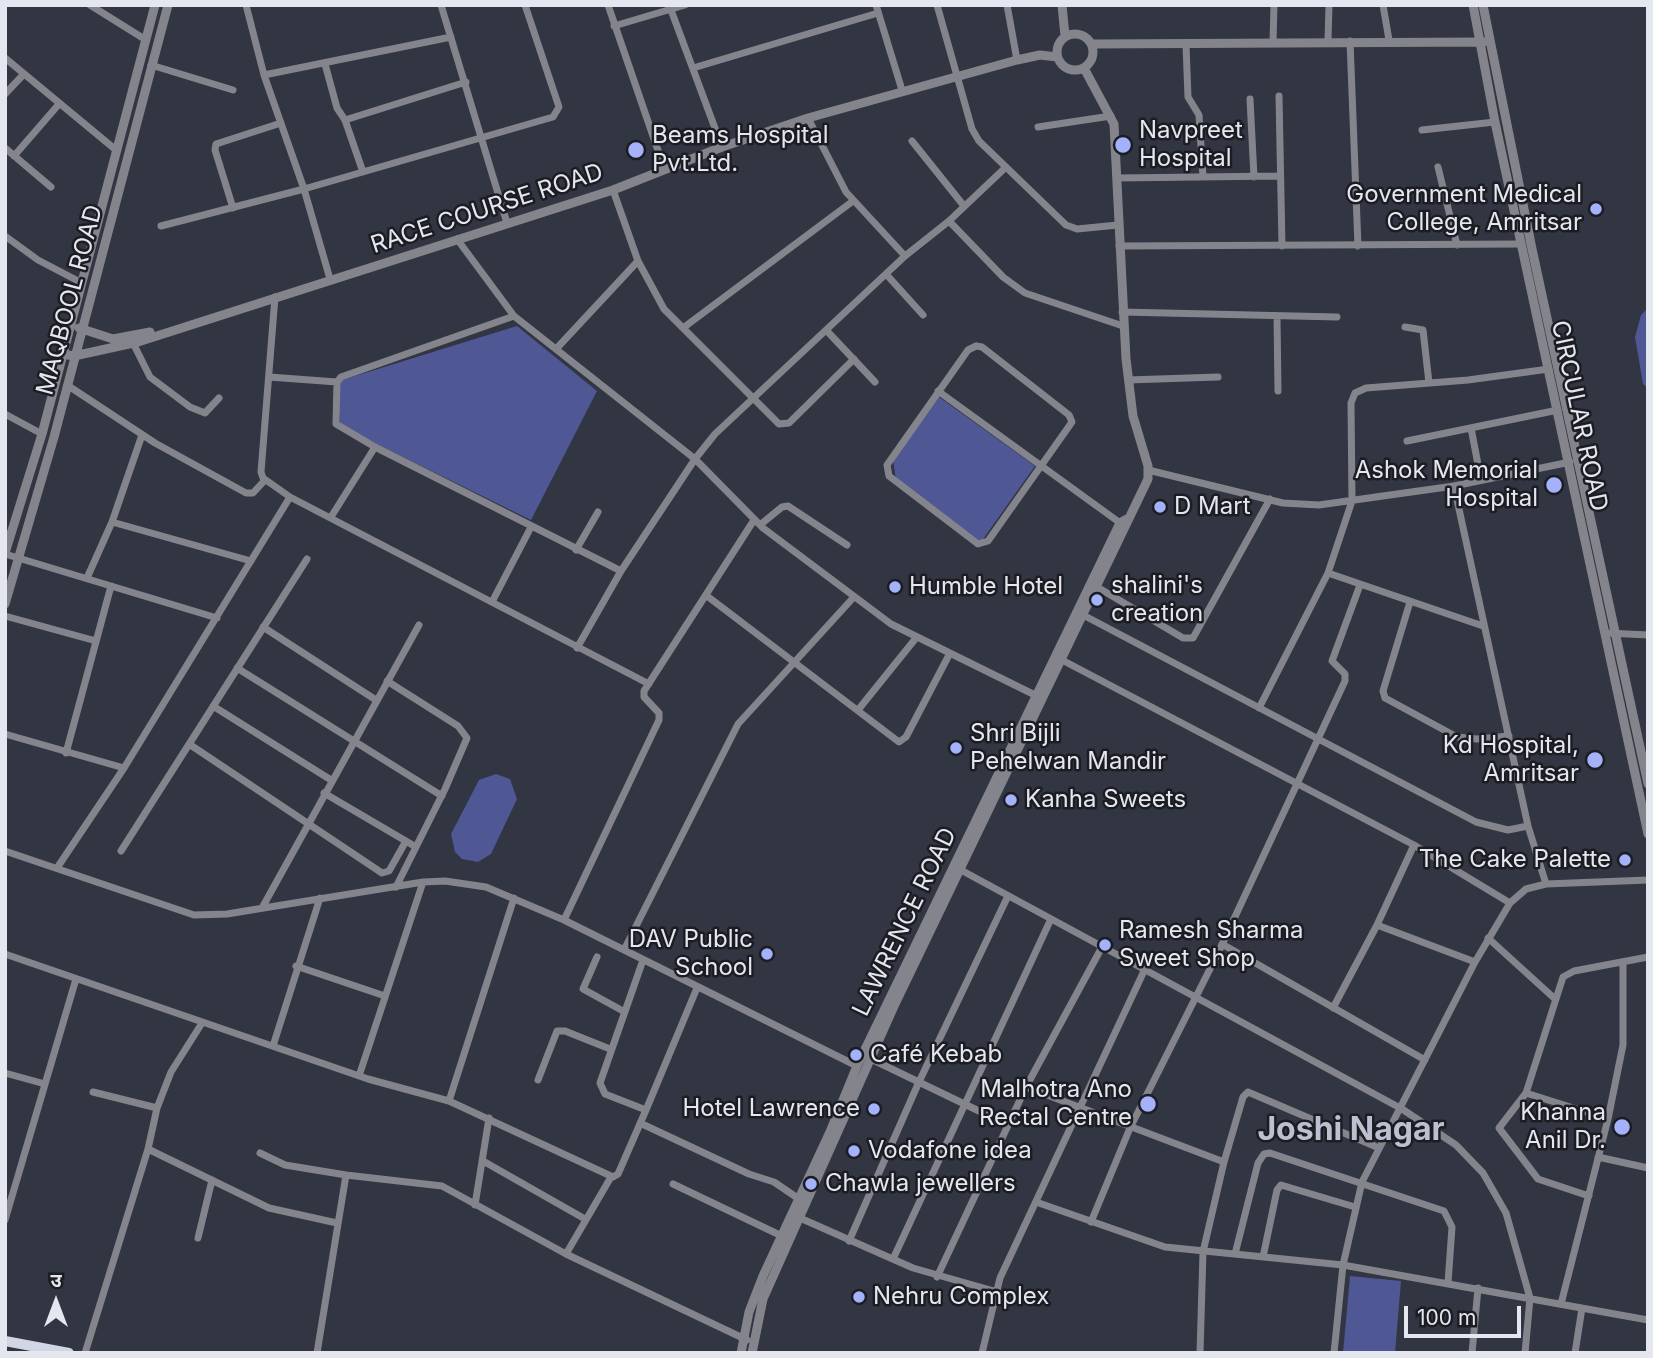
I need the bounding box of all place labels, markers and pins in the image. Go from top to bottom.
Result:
place label: Navpreet Hospital [1139,117,1243,173]
place label: Beams Hospital Pvt.Ltd. [652,122,829,178]
marker: Navpreet Hospital [1113,135,1133,155]
marker: Beams Hospital Pvt.Ltd. [626,140,646,160]
place label: Government Medical College, Amritsar [1346,181,1582,237]
marker: Government Medical College, Amritsar [1588,201,1604,217]
place label: Ashok Memorial Hospital [1355,457,1538,513]
marker: Ashok Memorial Hospital [1544,475,1564,495]
place label: D Mart [1174,493,1250,521]
marker: D Mart [1152,499,1168,515]
place label: shalini's creation [1111,572,1203,628]
place label: Humble Hotel [909,573,1063,601]
marker: Humble Hotel [887,579,903,595]
marker: shalini's creation [1089,592,1105,608]
place label: Shri Bijli Pehelwan Mandir [970,720,1166,776]
place label: Kd Hospital, Amritsar [1443,732,1579,788]
marker: Shri Bijli Pehelwan Mandir [948,740,964,756]
marker: Kd Hospital, Amritsar [1585,750,1605,770]
place label: Kanha Sweets [1025,786,1186,814]
marker: Kanha Sweets [1003,792,1019,808]
place label: The Cake Palette [1419,846,1611,874]
marker: The Cake Palette [1617,852,1633,868]
place label: Ramesh Sharma Sweet Shop [1119,917,1303,973]
place label: DAV Public School [629,926,753,982]
marker: Ramesh Sharma Sweet Shop [1097,937,1113,953]
marker: DAV Public School [759,946,775,962]
place label: Café Kebab [870,1041,1002,1069]
marker: Café Kebab [848,1047,864,1063]
place label: Malhotra Ano Rectal Centre [979,1076,1132,1132]
marker: Malhotra Ano Rectal Centre [1138,1094,1158,1114]
place label: Hotel Lawrence [682,1095,860,1123]
place label: Khanna Anil Dr. [1520,1099,1606,1155]
marker: Hotel Lawrence [866,1101,882,1117]
marker: Khanna Anil Dr. [1612,1117,1632,1137]
place label: Vodafone idea [868,1137,1032,1165]
marker: Vodafone idea [846,1143,862,1159]
place label: Chawla jewellers [825,1170,1016,1198]
marker: Chawla jewellers [803,1176,819,1192]
place label: Nehru Complex [873,1283,1049,1311]
marker: Nehru Complex [851,1289,867,1305]

